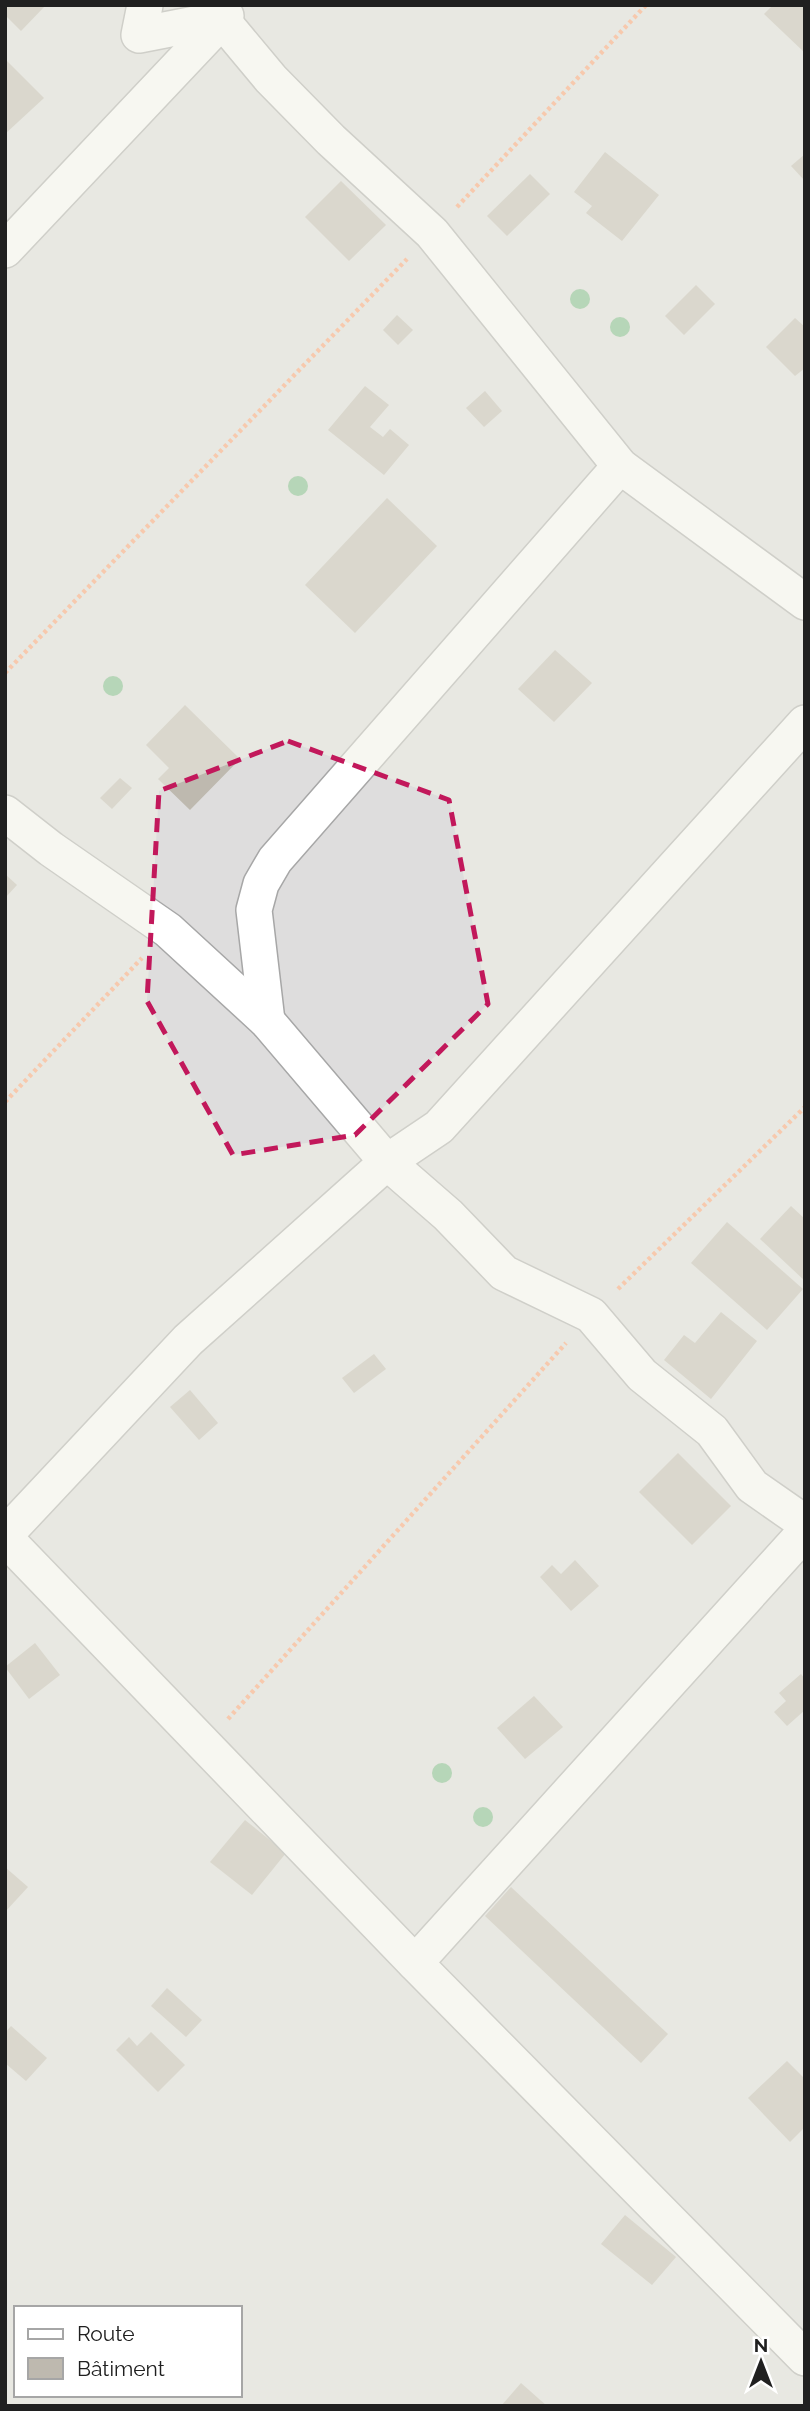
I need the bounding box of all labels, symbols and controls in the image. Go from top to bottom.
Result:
legend [14,2306,242,2397]
text: Route [77,2321,135,2346]
north arrow [726,2327,796,2397]
text: N [754,2334,768,2356]
text: Bâtiment [77,2356,165,2381]

